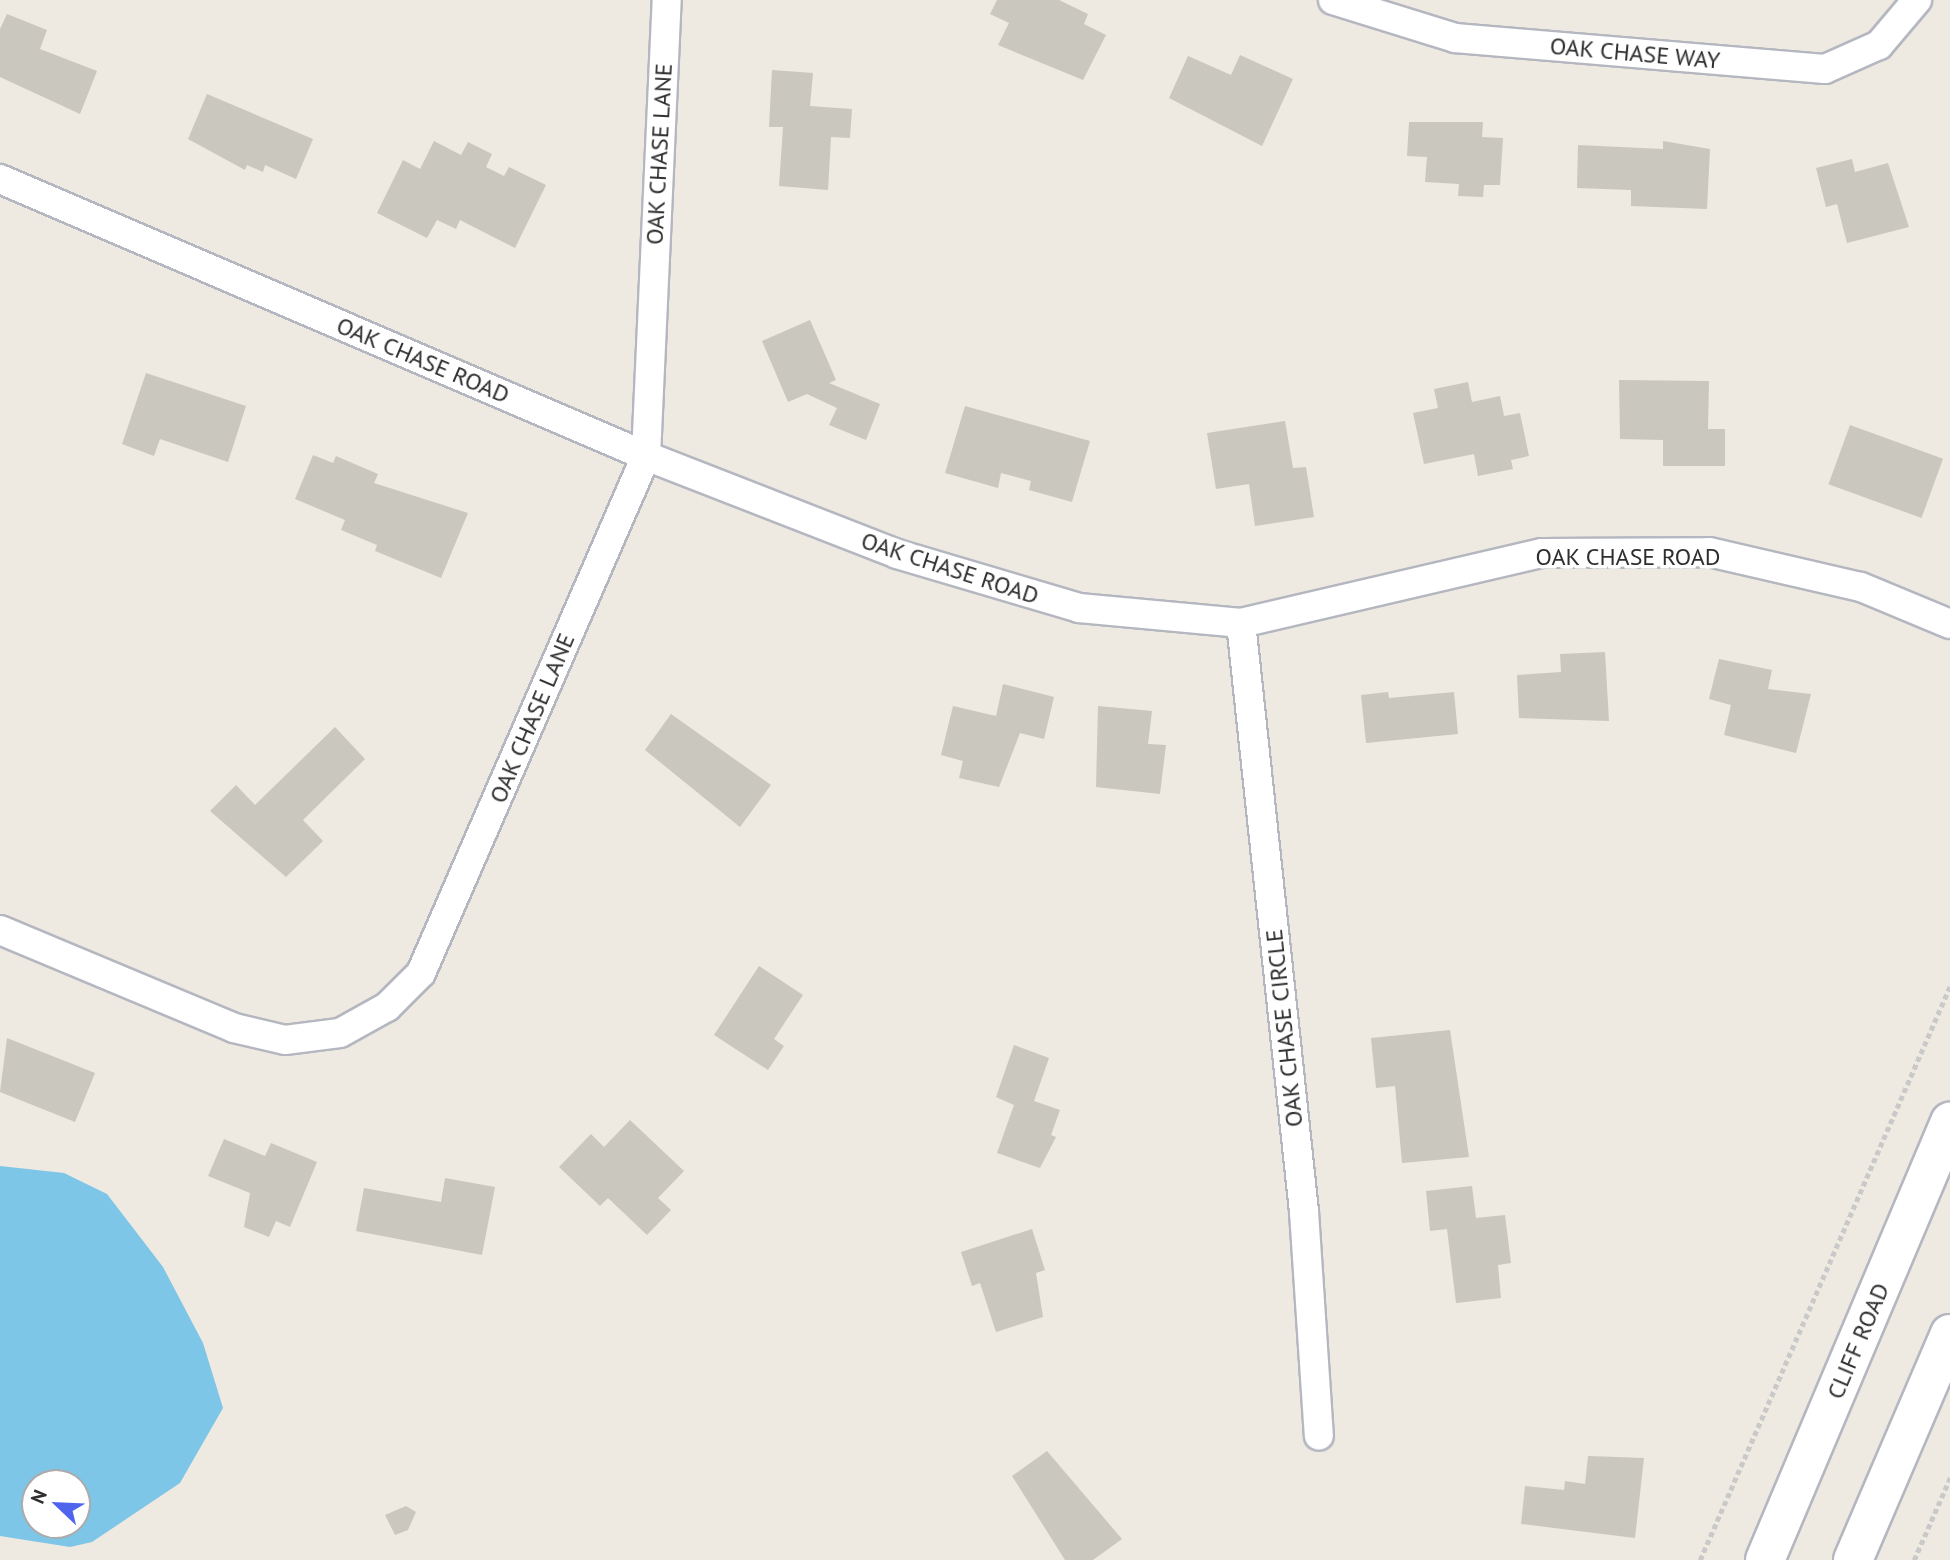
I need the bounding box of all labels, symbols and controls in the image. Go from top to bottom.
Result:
street label: OAK CHASE WAY [1548,31,1722,75]
street label: OAK CHASE LANE [640,62,678,246]
street label: OAK CHASE ROAD [332,310,514,410]
street label: OAK CHASE ROAD [857,526,1043,610]
street label: OAK CHASE ROAD [1535,543,1721,571]
street label: OAK CHASE LANE [483,628,581,808]
street label: OAK CHASE CIRCLE [1259,927,1309,1129]
street label: CLIFF ROAD [1821,1279,1895,1403]
north arrow [21,1469,91,1539]
text: N [25,1486,52,1507]

